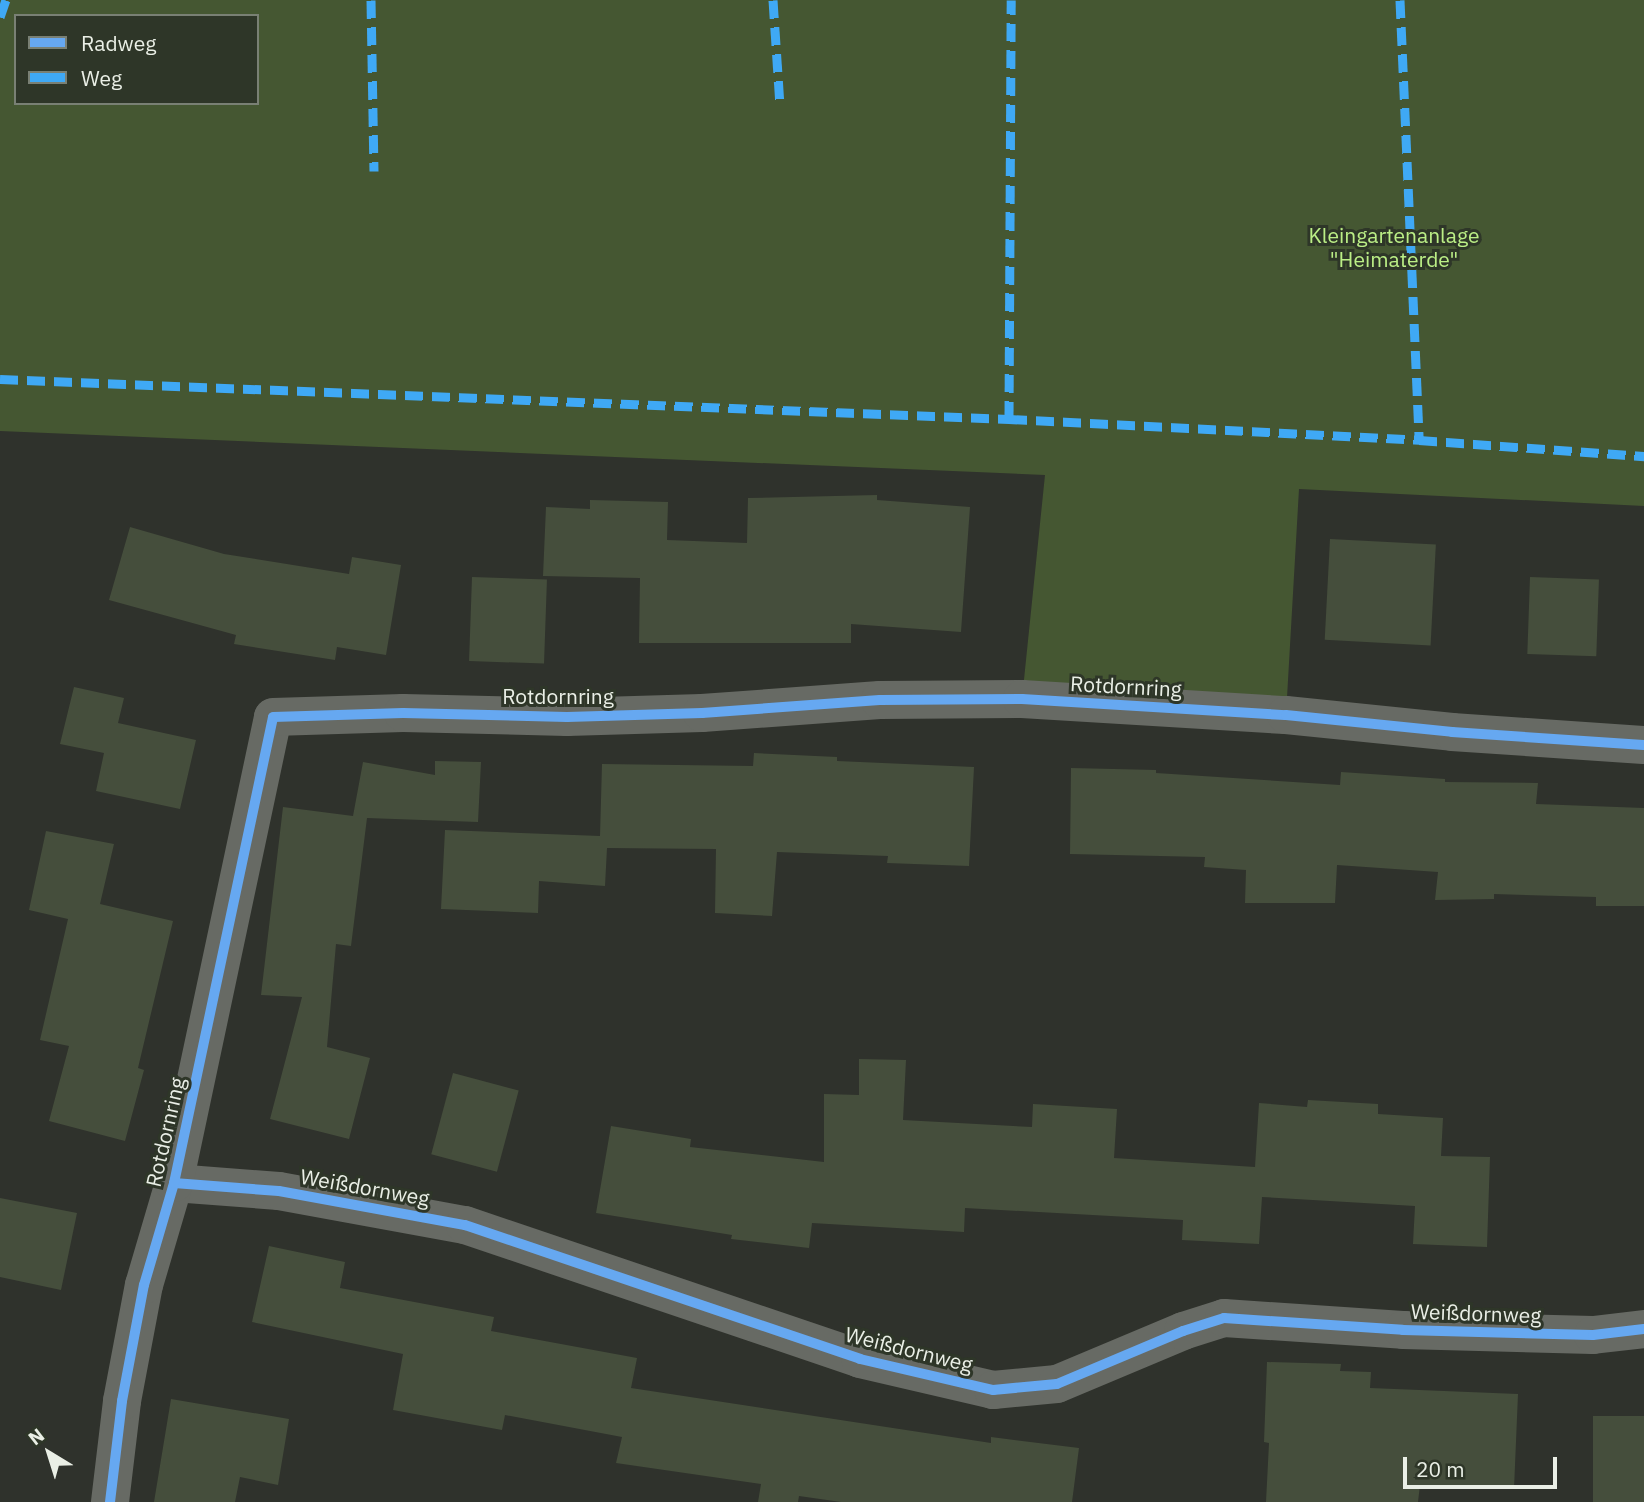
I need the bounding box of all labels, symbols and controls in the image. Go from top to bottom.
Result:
legend [14,14,259,105]
text: Radweg [81,29,156,57]
text: Weg [81,64,122,92]
park label: Kleingartenanlage "Heimaterde" [1308,222,1480,272]
street label: Rotdornring [1070,670,1182,702]
street label: Rotdornring [502,683,614,709]
street label: Rotdornring [140,1075,190,1189]
street label: Weißdornweg [298,1163,432,1211]
street label: Weißdornweg [1410,1298,1542,1328]
street label: Weißdornweg [843,1321,975,1377]
north arrow [14,1418,84,1488]
text: N [23,1423,49,1450]
scale bar [1406,1442,1560,1486]
text: 20 m [1416,1455,1465,1483]

